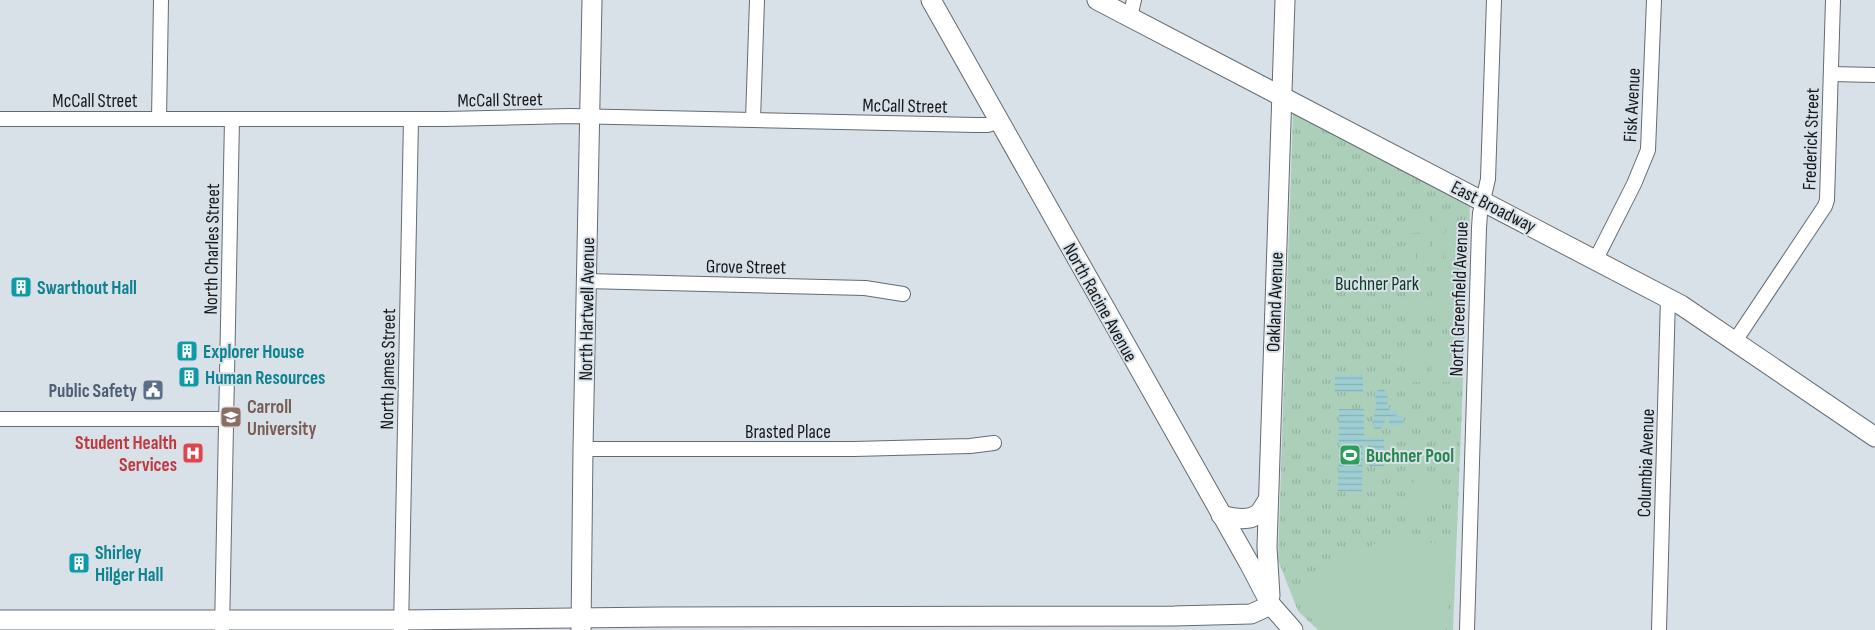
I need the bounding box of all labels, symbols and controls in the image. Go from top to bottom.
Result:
street label: Fisk Avenue [1619,67,1646,143]
street label: Frederick Street [1798,87,1825,191]
street label: McCall Street [457,88,543,113]
street label: McCall Street [52,90,138,113]
street label: McCall Street [862,94,948,119]
street label: East Broadway [1447,176,1540,239]
street label: North Charles Street [200,183,225,315]
street label: North Greenfield Avenue [1445,221,1474,377]
street label: North Hartwell Avenue [575,237,600,381]
street label: North Racine Avenue [1058,239,1142,366]
street label: Oakland Avenue [1262,252,1289,353]
street label: Grove Street [706,255,787,280]
park label: Buchner Park [1335,273,1420,296]
building icon: Swarthout Hall [9,275,33,299]
place label: Swarthout Hall [37,277,137,300]
street label: North James Street [376,308,401,430]
building icon: Explorer House [175,339,199,363]
place label: Explorer House [203,341,304,364]
building icon: Human Resources [177,365,201,389]
place label: Human Resources [205,367,325,390]
public building icon: Public Safety [141,378,165,402]
place label: Public Safety [49,380,137,403]
place label: Carroll University [247,396,316,441]
school or university icon: Carroll University [219,405,243,429]
street label: Columbia Avenue [1633,408,1660,518]
street label: Brasted Place [745,421,831,444]
place label: Student Health Services [75,432,177,477]
hospital icon: Student Health Services [181,441,205,465]
sports icon: Buchner Pool [1338,443,1362,467]
place label: Buchner Pool [1366,445,1454,468]
place label: Shirley Hilger Hall [95,542,163,587]
building icon: Shirley Hilger Hall [67,551,91,575]

